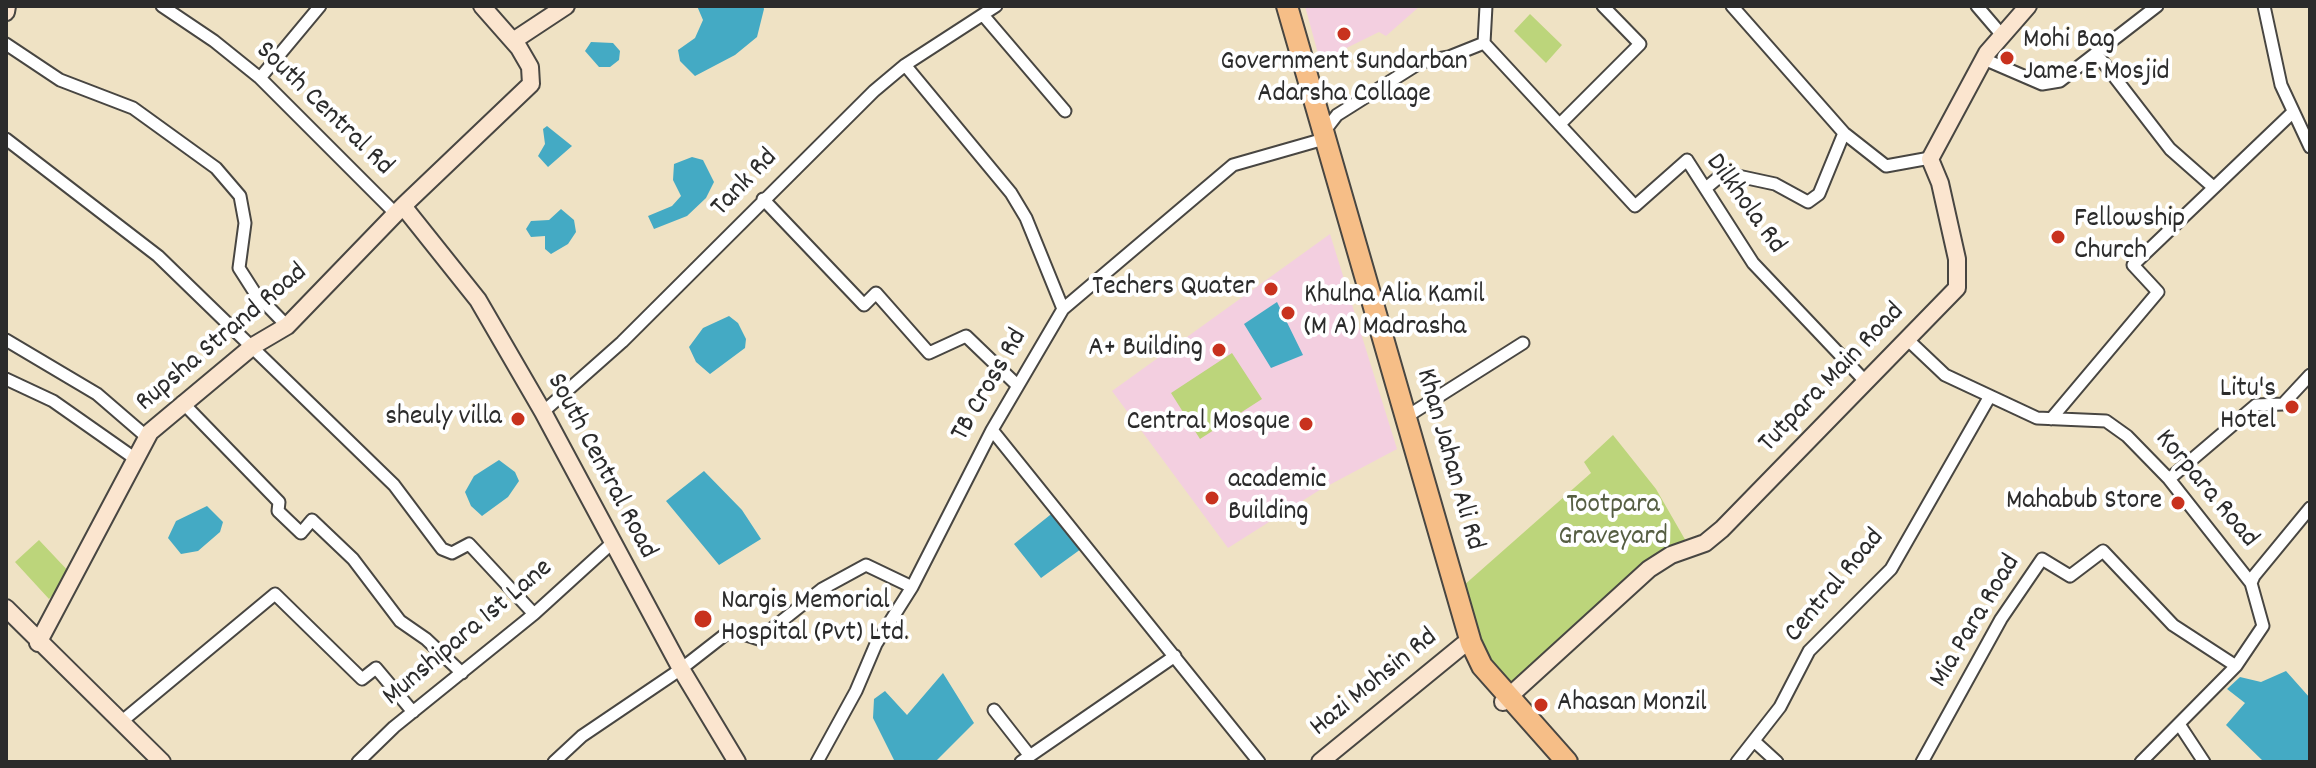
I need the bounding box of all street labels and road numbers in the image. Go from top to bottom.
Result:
street label: South Central Rd [247,36,399,184]
street label: Tank Rd [705,143,787,225]
street label: Dilkhola Rd [1696,148,1792,262]
street label: Rupsha Strand Road [130,257,316,421]
street label: Tutpara Main Road [1753,297,1913,461]
street label: TB Cross Rd [945,324,1037,448]
street label: Khan Jahan Ali Rd [1406,365,1490,555]
street label: South Central Road [537,369,663,565]
street label: Korpara Road [2146,424,2264,556]
street label: Central Road [1779,523,1893,651]
street label: Mia Para Road [1924,549,2030,695]
street label: Munshipara 1st Lane [377,553,561,715]
street label: Hazi Mohsin Rd [1304,622,1446,746]

